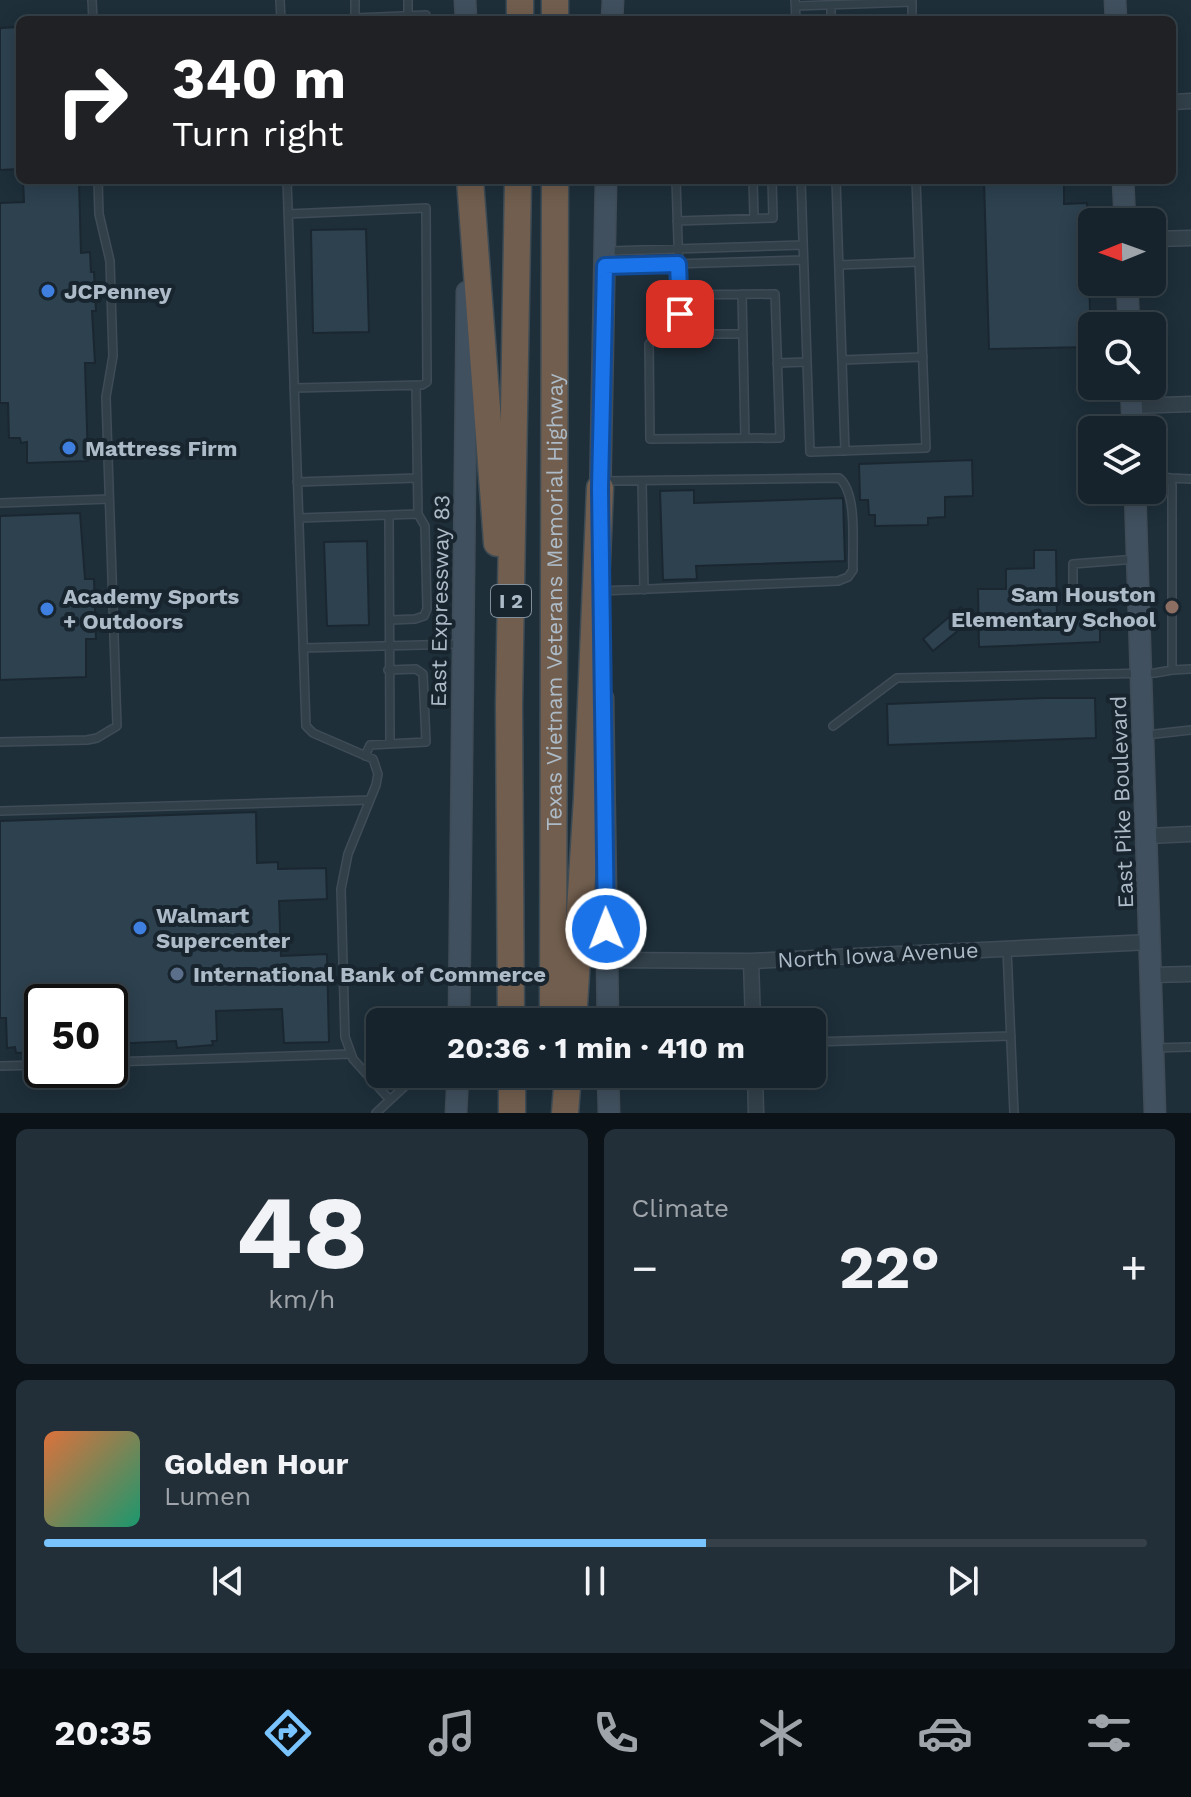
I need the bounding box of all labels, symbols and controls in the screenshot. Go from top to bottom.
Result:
text: 340 m [172,46,346,112]
icon: right [40,48,144,152]
text: Turn right [172,113,343,155]
north arrow [1078,208,1166,296]
map controls [1078,208,1166,504]
place label: JCPenney [64,279,172,304]
pin [646,280,714,348]
marker: JCPenney [39,282,57,300]
icon: arrive [658,292,702,336]
button: search [1078,312,1166,400]
street label: Texas Vietnam Veterans Memorial Highway [541,373,567,831]
button: layers [1078,416,1166,504]
place label: Mattress Firm [85,436,238,461]
marker: Mattress Firm [60,439,78,457]
street label: East Expressway 83 [426,495,454,707]
place label: Sam Houston Elementary School [951,582,1157,632]
place label: Academy Sports + Outdoors [63,584,240,634]
road number: I 2 [491,585,531,617]
marker: Sam Houston Elementary School [1163,598,1181,616]
marker: Academy Sports + Outdoors [38,600,56,618]
street label: East Pike Boulevard [1106,695,1138,909]
position arrow [564,887,648,971]
place label: Walmart Supercenter [156,903,291,953]
marker: Walmart Supercenter [131,919,149,937]
street label: North Iowa Avenue [777,937,979,973]
place label: International Bank of Commerce [193,962,546,987]
marker: International Bank of Commerce [168,965,186,983]
speed limit sign: 50 [24,984,128,1088]
text: 20:36 · 1 min · 410 m [447,1030,745,1065]
text: 48 [236,1171,368,1293]
text: Climate [632,1193,729,1223]
text: 22° [839,1232,940,1303]
text: − [632,1242,658,1294]
text: + [1120,1242,1147,1294]
text: km/h [268,1284,335,1314]
text: Golden Hour [164,1446,348,1481]
text: Lumen [164,1481,251,1511]
icon: previous [206,1559,250,1603]
icon: pause [573,1559,617,1603]
icon: next [941,1559,985,1603]
icon: directions [260,1705,316,1761]
icon: music [424,1705,480,1761]
icon: phone [588,1705,644,1761]
icon: climate [753,1705,809,1761]
icon: car [917,1705,973,1761]
icon: filters [1081,1705,1137,1761]
text: 20:35 [54,1712,152,1754]

